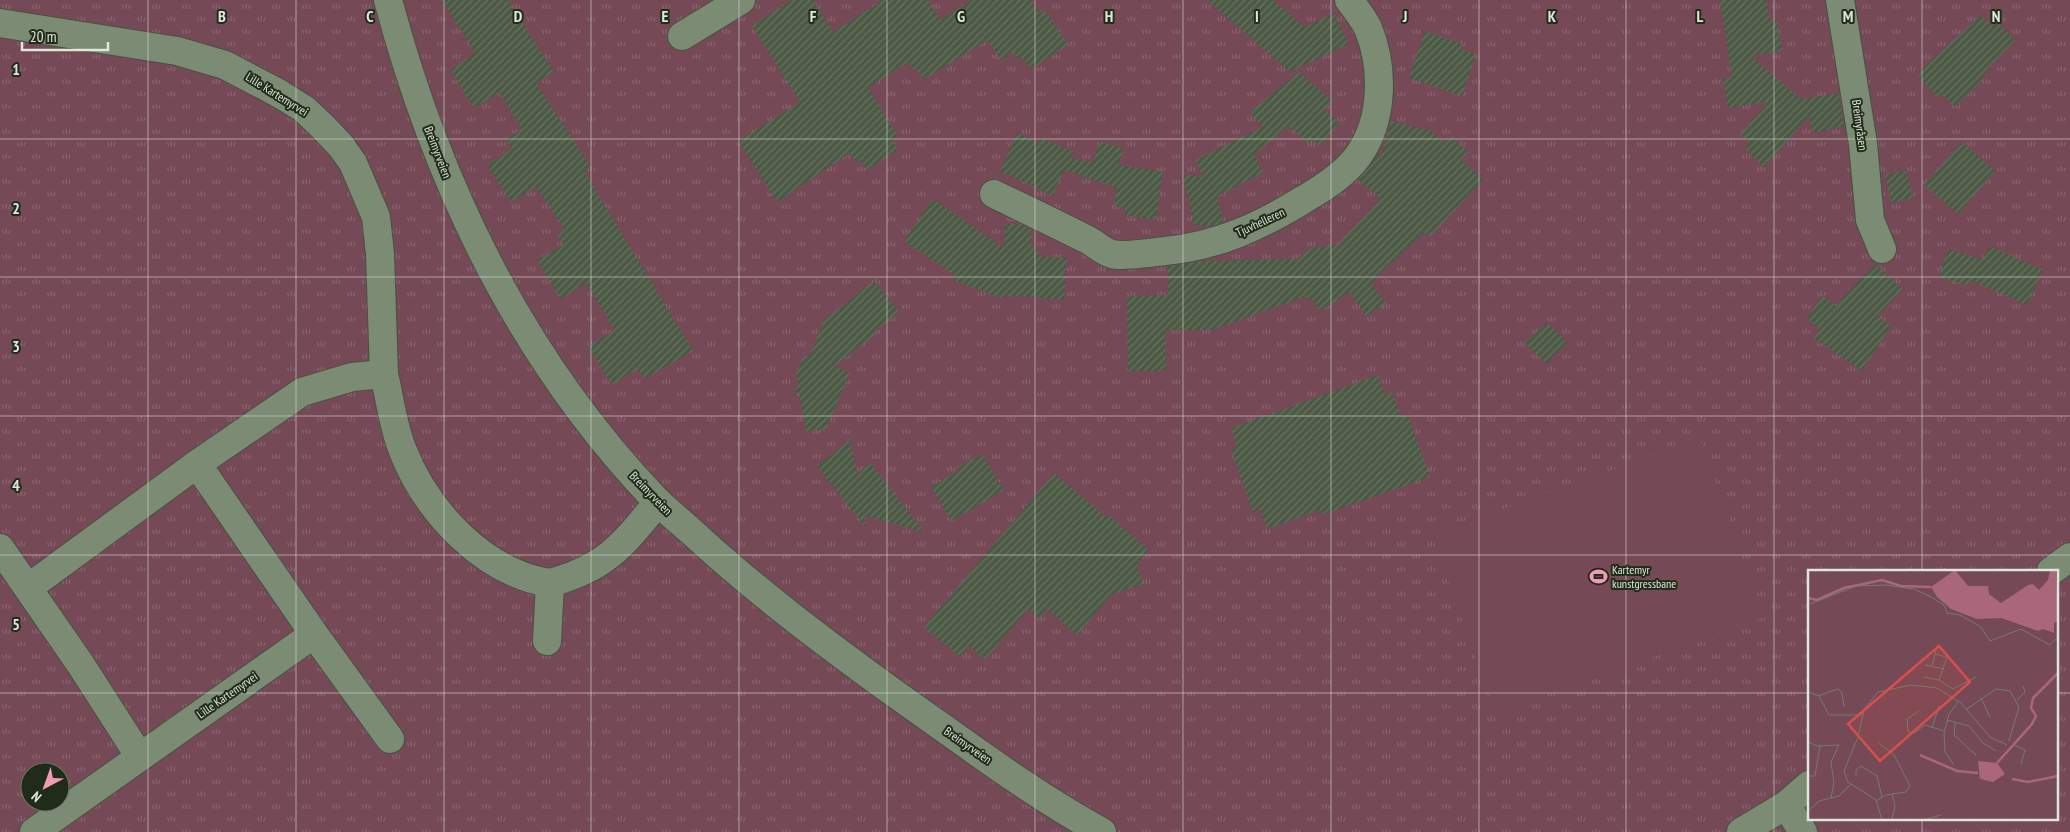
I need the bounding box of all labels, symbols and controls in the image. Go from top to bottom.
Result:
text: B [218,6,226,26]
text: C [366,6,374,26]
text: D [514,6,523,26]
text: E [662,6,669,26]
text: F [810,6,817,26]
text: G [957,6,965,26]
text: H [1105,6,1113,26]
text: I [1255,6,1259,26]
text: J [1402,6,1407,26]
text: K [1548,6,1557,26]
text: L [1697,6,1704,26]
text: M [1843,6,1853,26]
text: N [1992,6,2000,26]
scale bar [22,20,109,52]
text: 20 m [30,27,56,46]
text: 1 [12,59,20,79]
street label: Lille Kartemyrvei [243,69,311,119]
street label: Breimyråsen [1849,99,1871,151]
street label: Breimyrveien [421,124,455,180]
text: 2 [12,198,20,218]
street label: Tjuvhelleren [1233,204,1287,240]
text: 3 [12,336,20,356]
street label: Breimyrveien [627,468,675,518]
text: 4 [12,475,20,495]
place label: Kartemyr kunstgressbane [1612,562,1676,591]
sports icon: Kartemyr kunstgressbane [1588,566,1608,586]
inset map [1808,570,2058,820]
text: 5 [12,614,20,634]
street label: Lille Kartemyrvei [194,669,260,721]
street label: Breimyrveien [941,723,995,767]
north arrow [20,762,70,812]
text: N [28,788,45,806]

